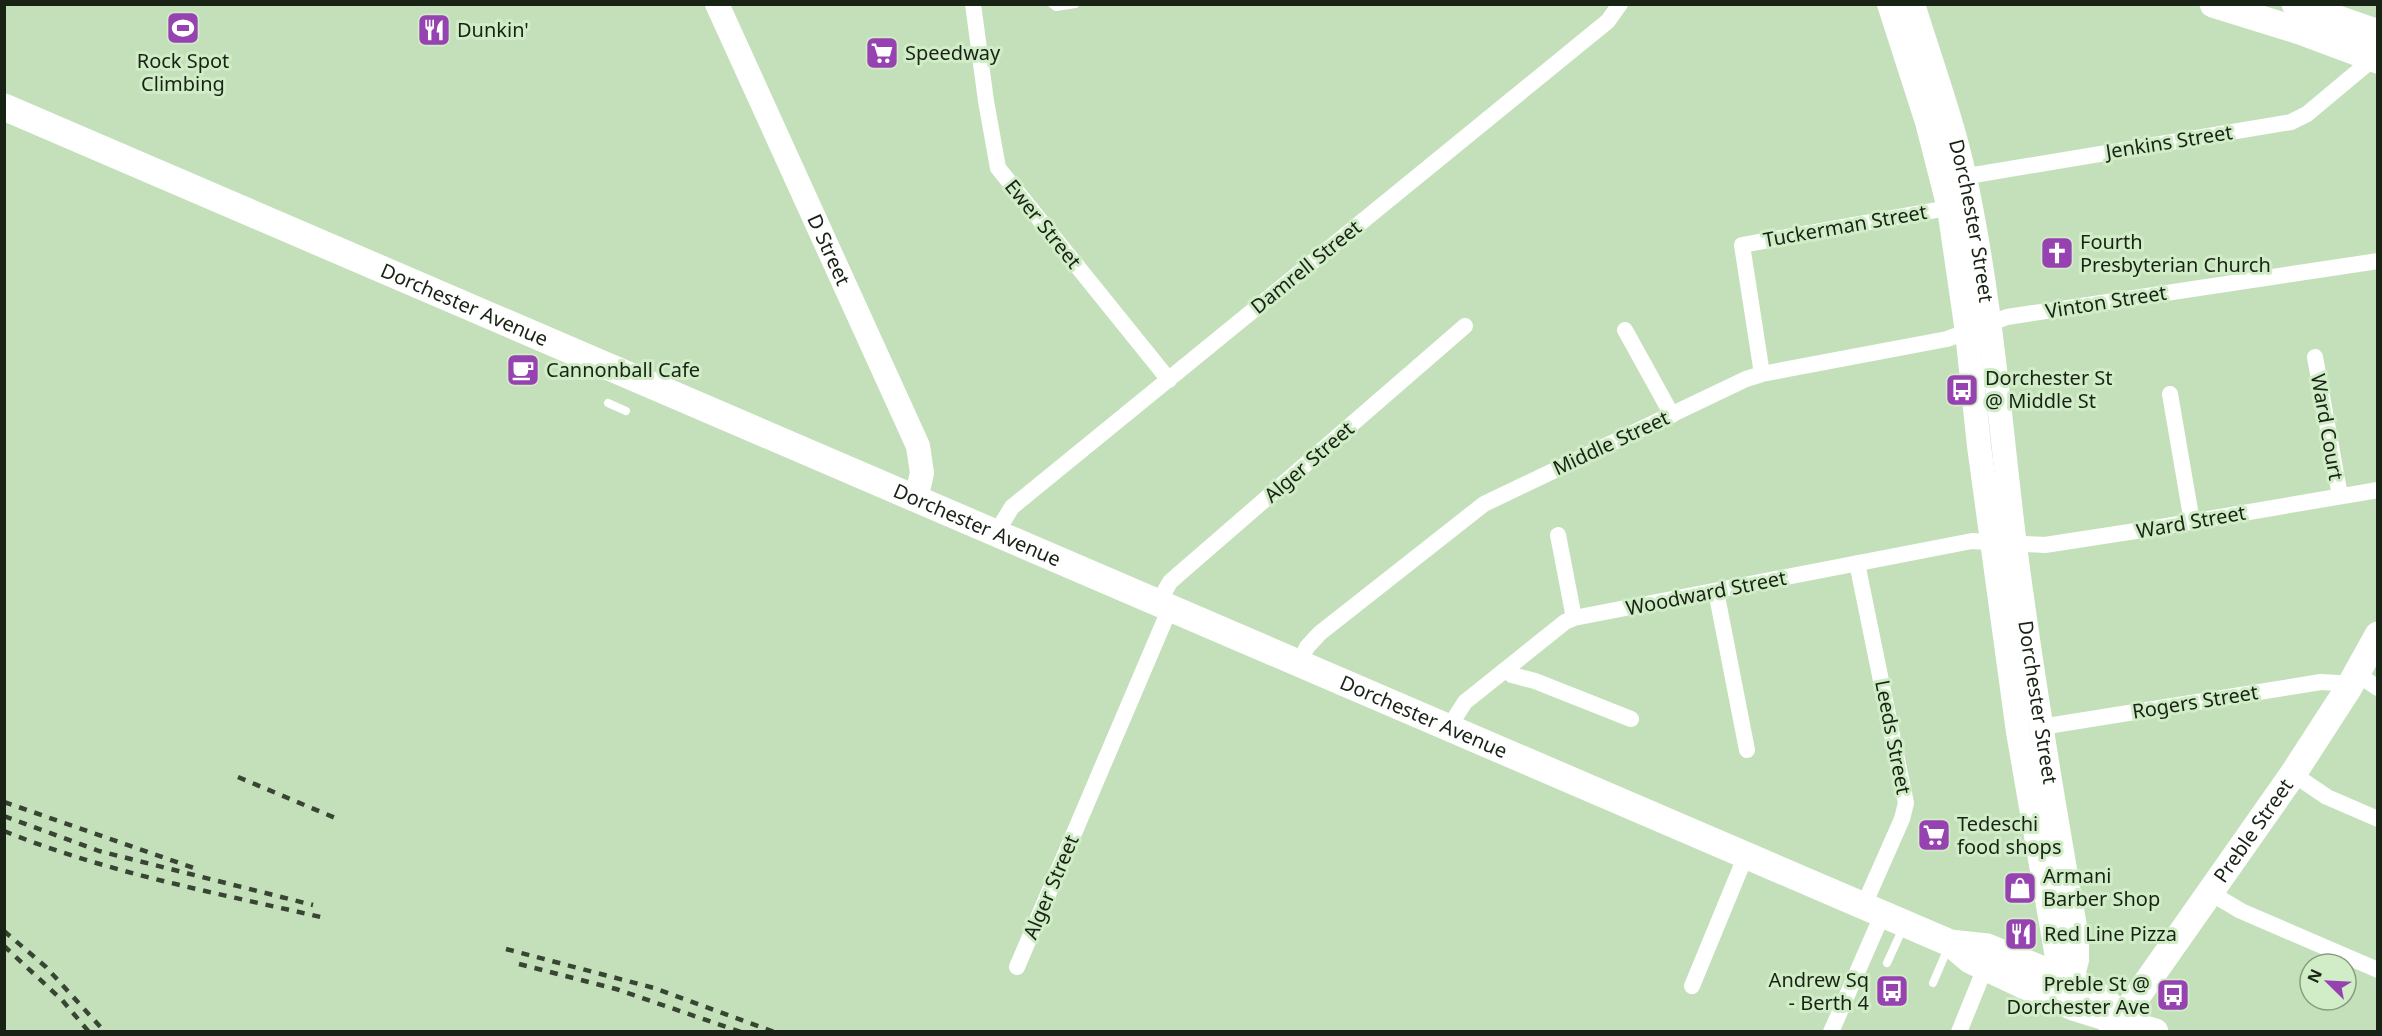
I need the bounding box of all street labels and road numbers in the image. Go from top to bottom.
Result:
street label: Jenkins Street [2102,118,2234,165]
street label: Dorchester Street [1943,136,2000,304]
street label: Ewer Street [999,173,1088,274]
street label: Tuckerman Street [1761,198,1929,253]
street label: D Street [801,210,857,290]
street label: Damrell Street [1245,214,1367,320]
street label: Dorchester Avenue [377,256,552,352]
street label: Vinton Street [2043,279,2168,324]
street label: Ward Court [2305,372,2350,482]
street label: Middle Street [1548,404,1673,481]
street label: Alger Street [1258,415,1359,508]
street label: Dorchester Avenue [889,477,1065,572]
street label: Ward Street [2134,499,2248,544]
street label: Woodward Street [1623,564,1788,621]
street label: Dorchester Street [2012,618,2064,786]
street label: Dorchester Avenue [1336,669,1512,764]
street label: Leeds Street [1869,677,1918,796]
street label: Rogers Street [2130,678,2260,725]
street label: Preble Street [2207,773,2299,888]
street label: Alger Street [1016,831,1085,943]

